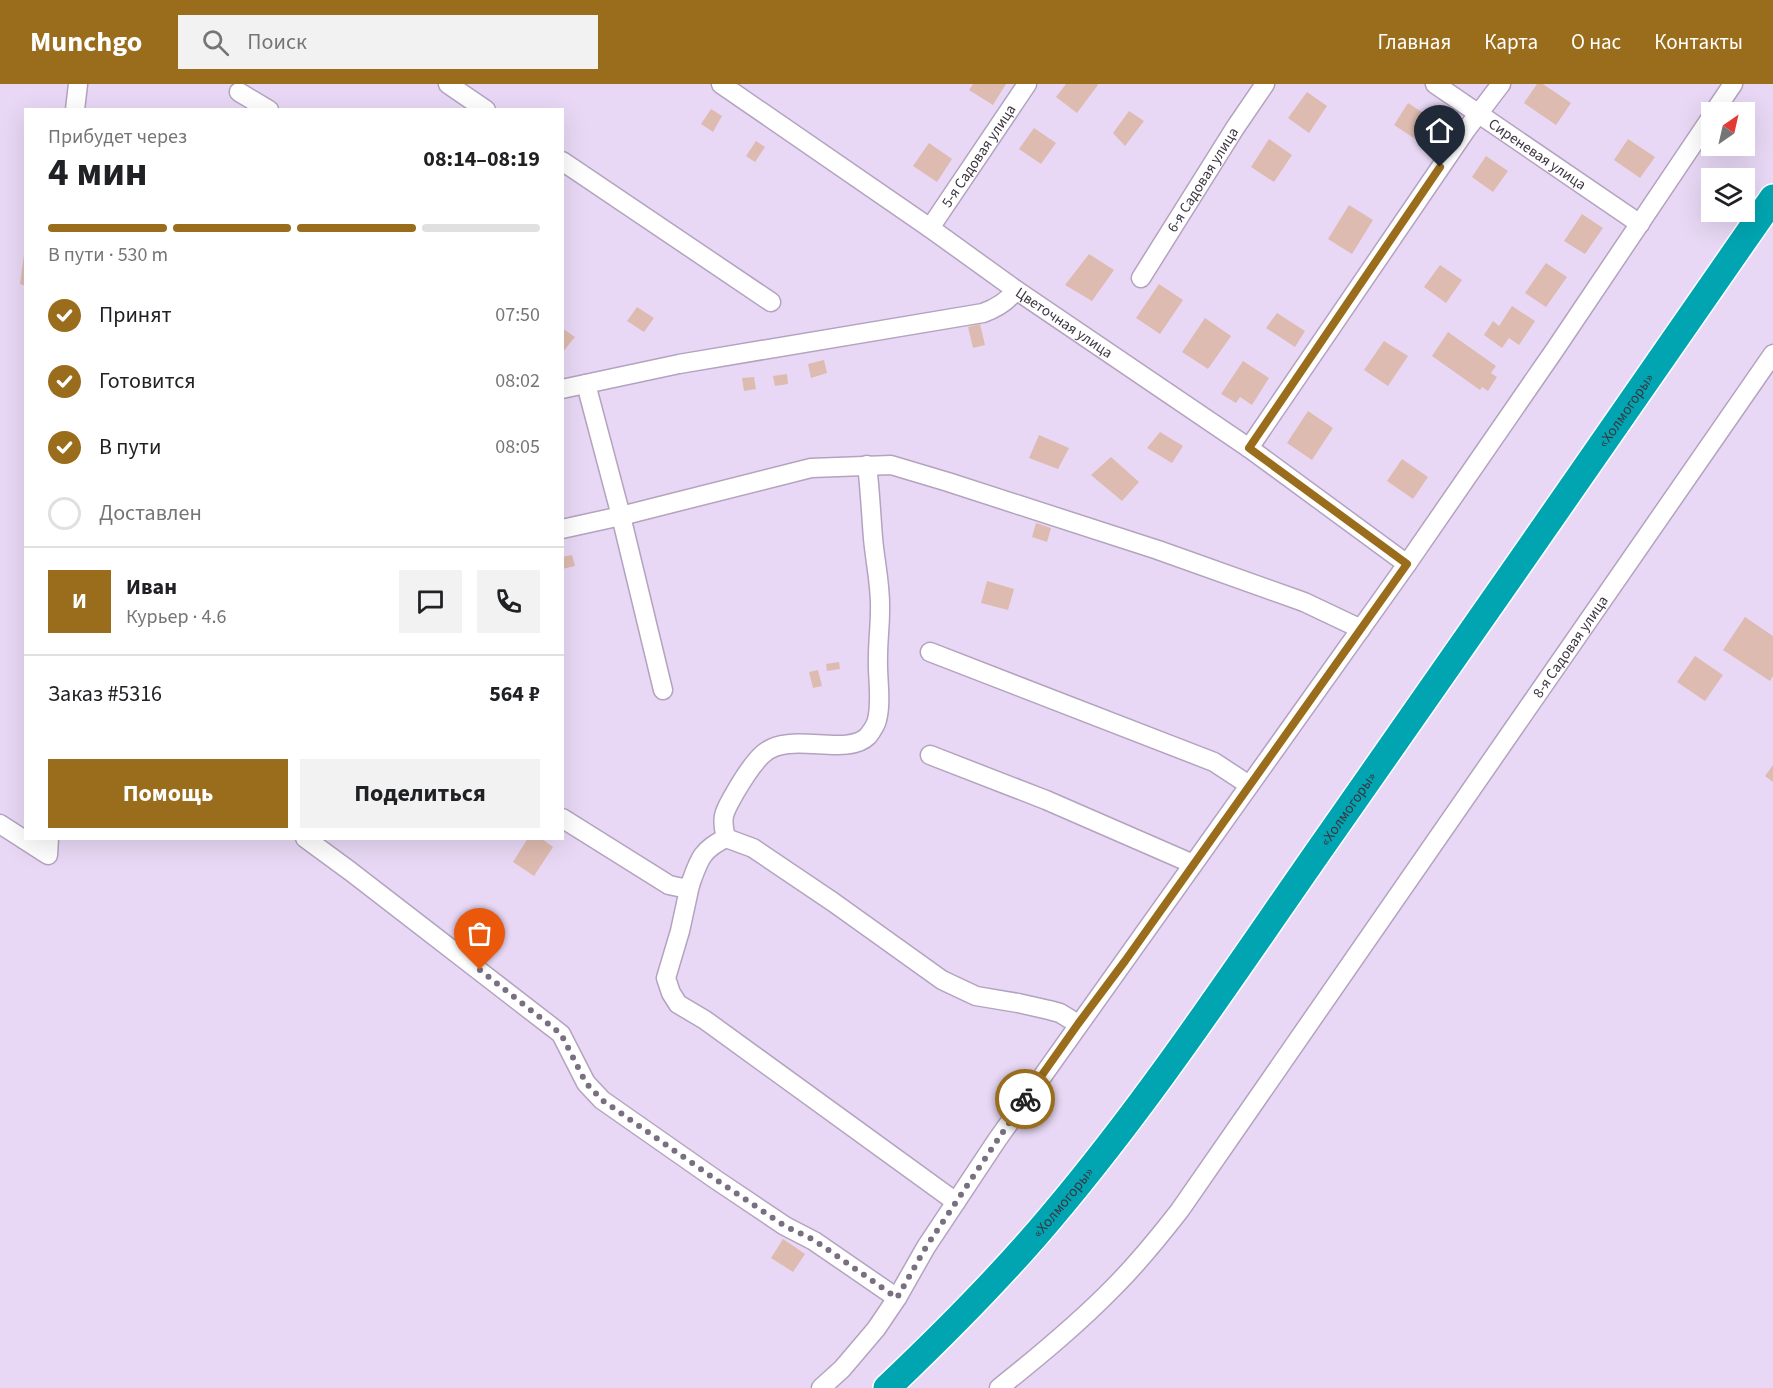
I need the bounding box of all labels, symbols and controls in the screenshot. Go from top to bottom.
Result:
search box [178,15,598,69]
text: Munchgo [30,22,142,62]
icon: search [199,26,232,59]
text: Поиск [247,26,307,58]
text: Главная [1378,27,1451,57]
text: Карта [1484,27,1538,57]
text: О нас [1571,27,1621,57]
text: Контакты [1654,27,1743,57]
street label: 5-я Садовая улица [937,100,1021,212]
north arrow [1701,102,1755,156]
map controls [1701,102,1755,222]
pin [1414,105,1465,167]
icon: home [1423,114,1456,147]
street label: Сиреневая улица [1484,114,1590,195]
text: Прибудет через [48,123,187,151]
street label: 6-я Садовая улица [1162,123,1244,237]
text: 08:14–08:19 [423,143,540,175]
text: 4 мин [48,145,148,201]
button: layers [1701,168,1755,222]
text: В пути · 530 m [48,241,168,269]
street label: Цветочная улица [1011,283,1117,364]
icon: check [48,299,81,332]
text: Принят [99,299,172,331]
text: 07:50 [495,301,540,329]
icon: check [48,365,81,398]
text: Готовится [99,365,196,397]
text: 08:02 [495,367,540,395]
street label: «Холмогоры» [1593,369,1659,452]
icon: check [48,431,81,464]
text: В пути [99,431,161,463]
text: 08:05 [495,433,540,461]
text: Доставлен [99,497,202,529]
button: chat [399,570,462,633]
button: phone [477,570,540,633]
text: Иван [126,571,177,603]
text: И [72,585,87,617]
street label: 8-я Садовая улица [1528,591,1614,702]
text: Курьер · 4.6 [126,603,226,631]
text: Заказ #5316 [48,678,162,710]
text: 564 ₽ [489,678,540,710]
button: Помощь [48,759,288,828]
button: Поделиться [300,759,540,828]
street label: «Холмогоры» [1315,768,1382,851]
pin [454,908,505,970]
icon: bag [463,917,496,950]
courier [995,1069,1055,1129]
icon: bike [1009,1083,1042,1116]
street label: «Холмогоры» [1028,1163,1099,1243]

